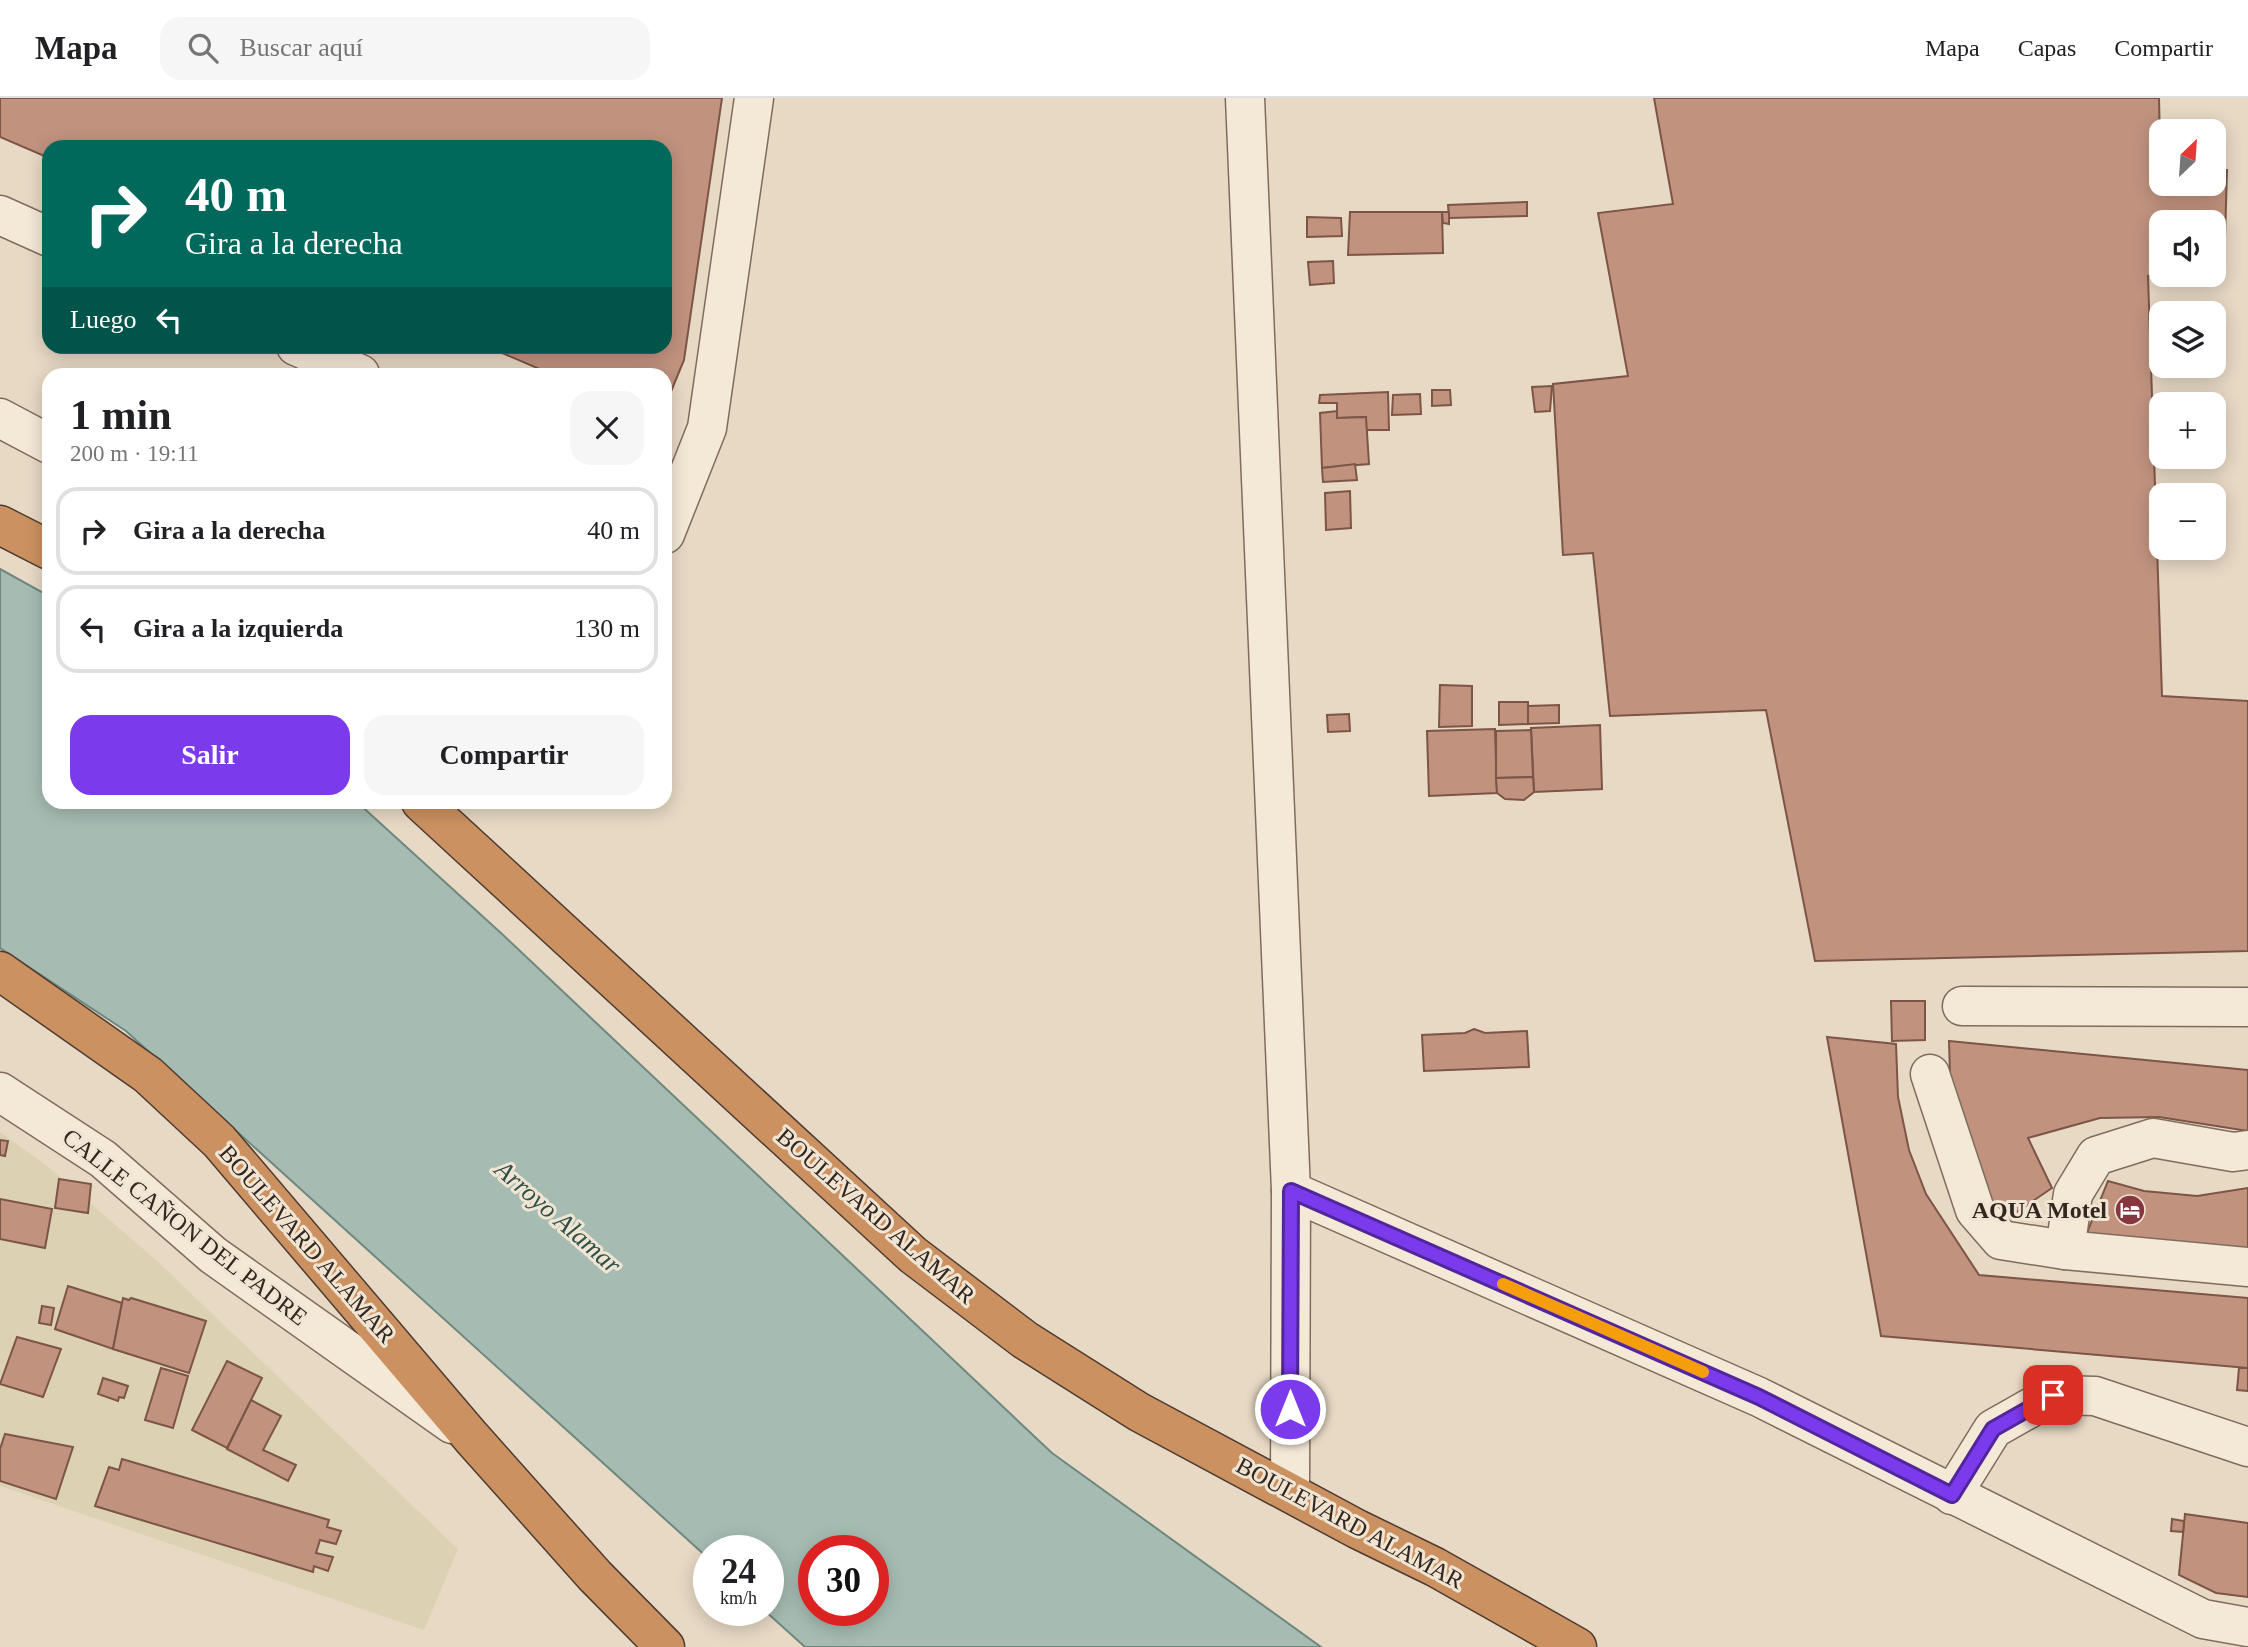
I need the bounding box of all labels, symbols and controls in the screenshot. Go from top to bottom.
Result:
search box [160,17,650,80]
icon: search [184,29,222,67]
text: Mapa [35,30,118,66]
text: Buscar aquí [240,33,363,62]
text: Mapa [1925,35,1980,61]
text: Capas [2018,35,2076,61]
text: Compartir [2114,35,2213,61]
north arrow [2149,119,2226,196]
map controls [2149,119,2226,560]
text: 40 m [185,167,287,222]
icon: right [70,168,161,259]
button: sound [2149,210,2226,287]
text: Gira a la derecha [185,225,403,261]
icon: left [150,301,188,339]
button: layers [2149,301,2226,378]
text: Luego [70,305,136,334]
button: close [570,391,644,465]
text: 1 min [70,392,172,438]
button: + [2149,392,2226,469]
text: 200 m · 19:11 [70,441,199,466]
button: − [2149,483,2226,560]
icon: right [74,512,112,550]
text: Gira a la derecha [133,516,325,545]
text: 40 m [587,516,640,545]
icon: left [74,610,112,648]
text: Gira a la izquierda [133,614,343,643]
text: 130 m [574,614,640,643]
button: Salir [70,715,350,795]
button: Compartir [364,715,644,795]
street label: BOULEVARD ALAMAR [772,1123,980,1309]
street label: CALLE CAÑON DEL PADRE [58,1124,312,1330]
street label: BOULEVARD ALAMAR [214,1140,400,1348]
water label: Arroyo Alamar [488,1153,627,1280]
hotel icon: AQUA Motel [2113,1193,2147,1227]
place label: AQUA Motel [1972,1197,2107,1223]
pin [2023,1365,2083,1425]
position arrow [1253,1372,1327,1446]
icon: arrive [2034,1376,2072,1414]
street label: BOULEVARD ALAMAR [1232,1452,1468,1594]
speed limit sign: 30 [798,1535,889,1626]
text: 24 [721,1552,756,1591]
text: km/h [720,1588,757,1608]

